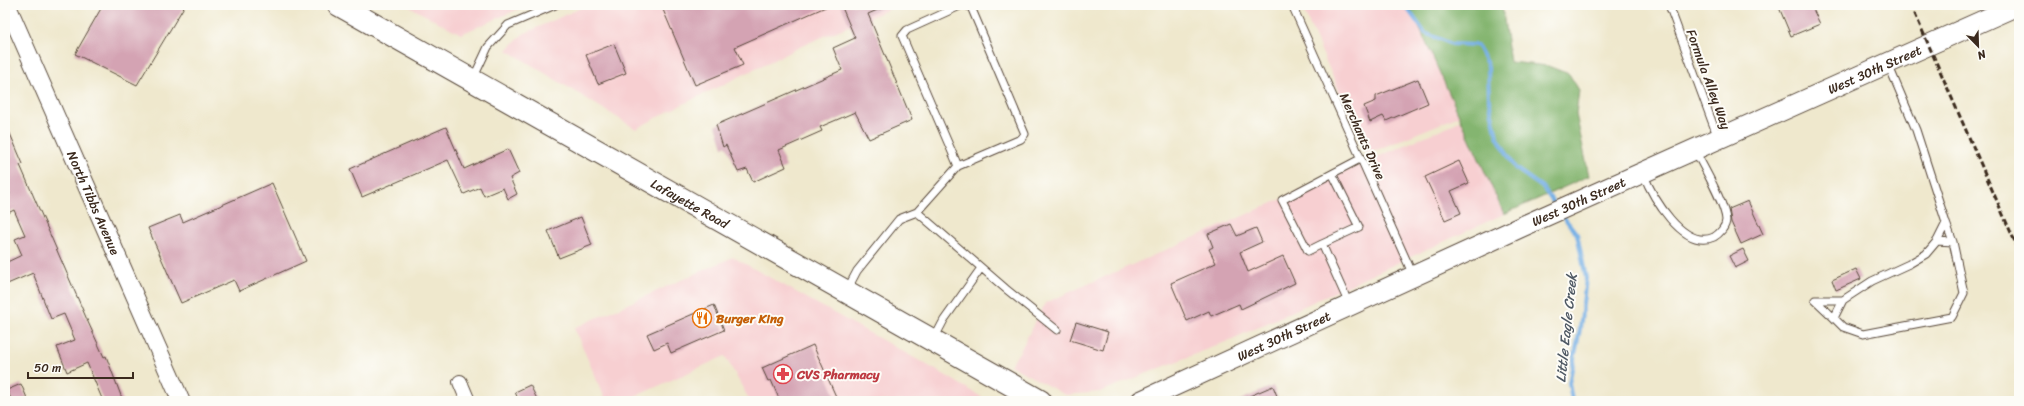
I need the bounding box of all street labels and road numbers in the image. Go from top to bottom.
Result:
street label: Formula Alley Way [1680,26,1737,133]
street label: West 30th Street [1824,38,1926,101]
street label: Merchants Drive [1333,89,1392,184]
street label: North Tibbs Avenue [60,147,126,259]
street label: West 30th Street [1528,171,1630,233]
street label: Lafayette Road [646,172,734,236]
street label: West 30th Street [1233,305,1335,368]

